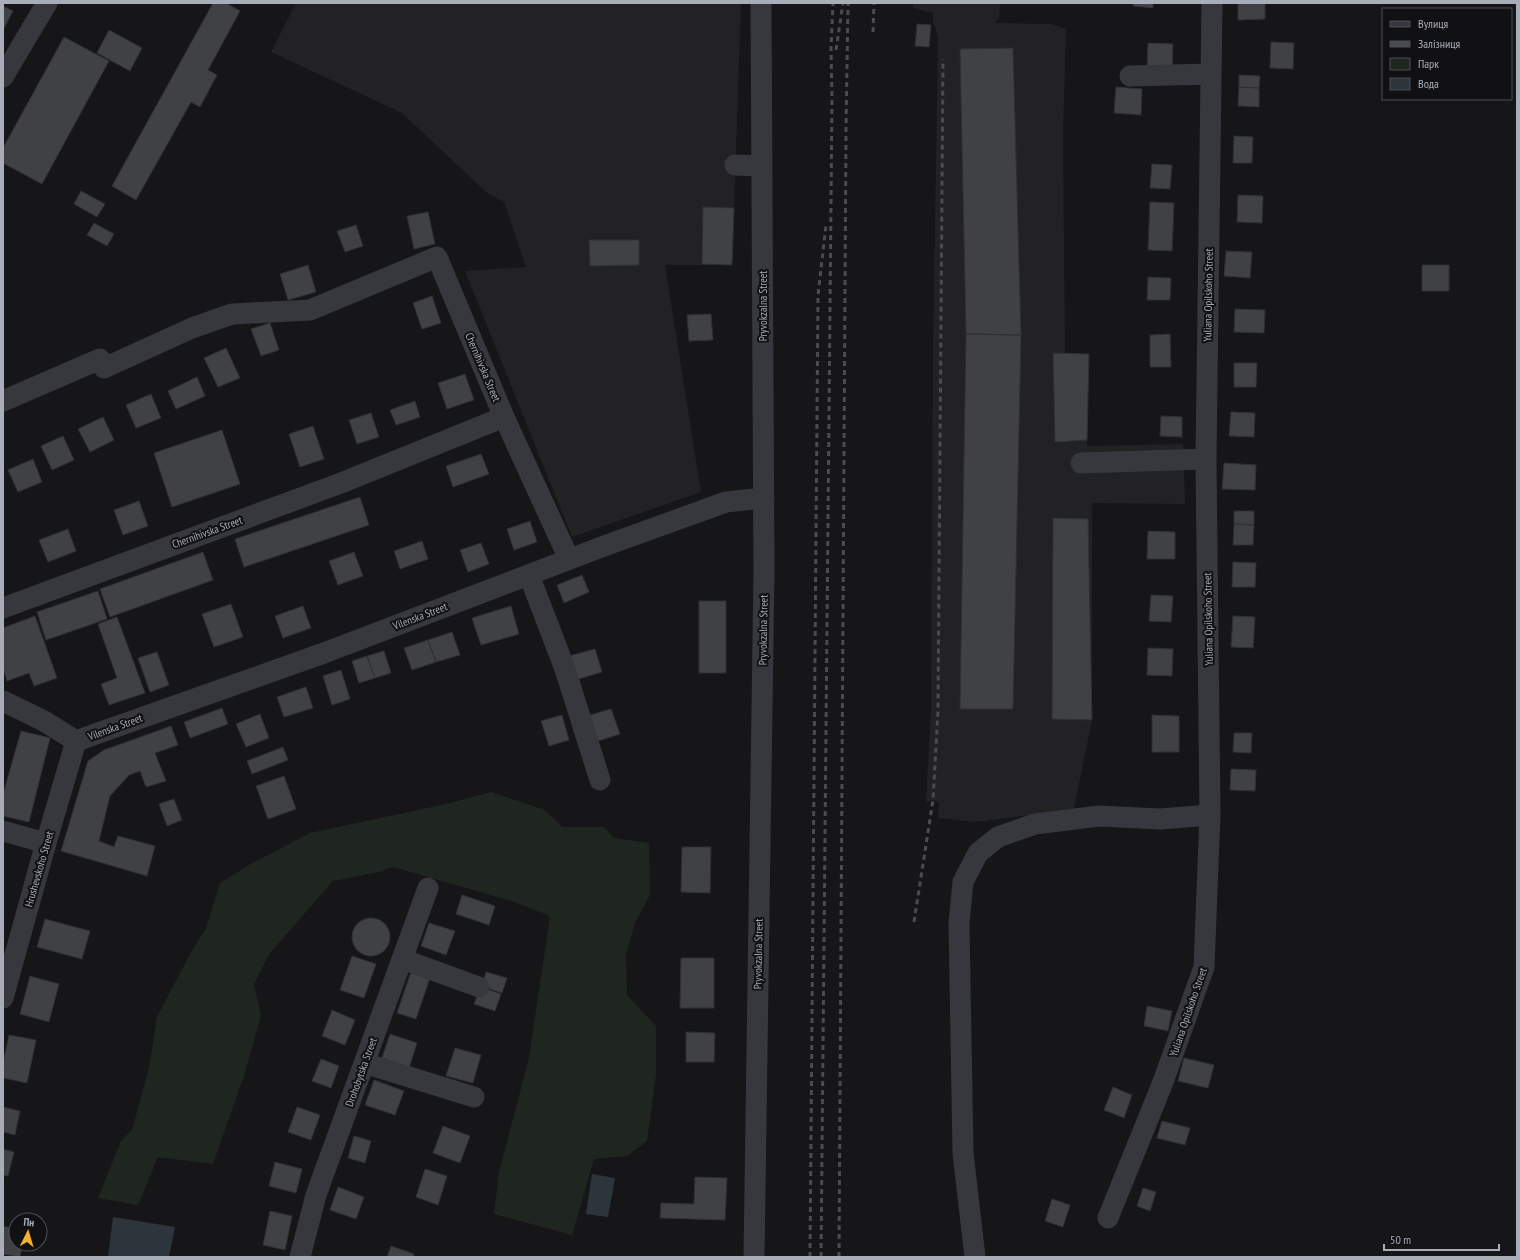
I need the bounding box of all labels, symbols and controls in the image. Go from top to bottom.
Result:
legend [1382,8,1512,100]
text: Вулиця [1418,16,1448,31]
text: Залізниця [1418,36,1460,51]
text: Парк [1418,56,1439,71]
text: Вода [1418,76,1439,91]
street label: Yuliana Opilskoho Street [1200,248,1216,342]
street label: Pryvokzalna Street [756,271,770,341]
street label: Chernihivska Street [462,330,504,404]
street label: Chernihivska Street [170,513,244,551]
street label: Yuliana Opilskoho Street [1200,572,1216,666]
street label: Pryvokzalna Street [755,595,771,665]
street label: Vilenska Street [390,599,449,633]
street label: Vilenska Street [85,711,144,744]
street label: Hrushevskoho Street [21,829,57,909]
street label: Pryvokzalna Street [750,919,766,989]
street label: Yuliana Opilskoho Street [1166,966,1210,1058]
street label: Drohobytska Street [342,1036,380,1108]
north arrow [8,1212,48,1252]
text: Пн [23,1215,35,1229]
scale bar [1384,1226,1499,1252]
text: 50 m [1390,1232,1411,1247]

